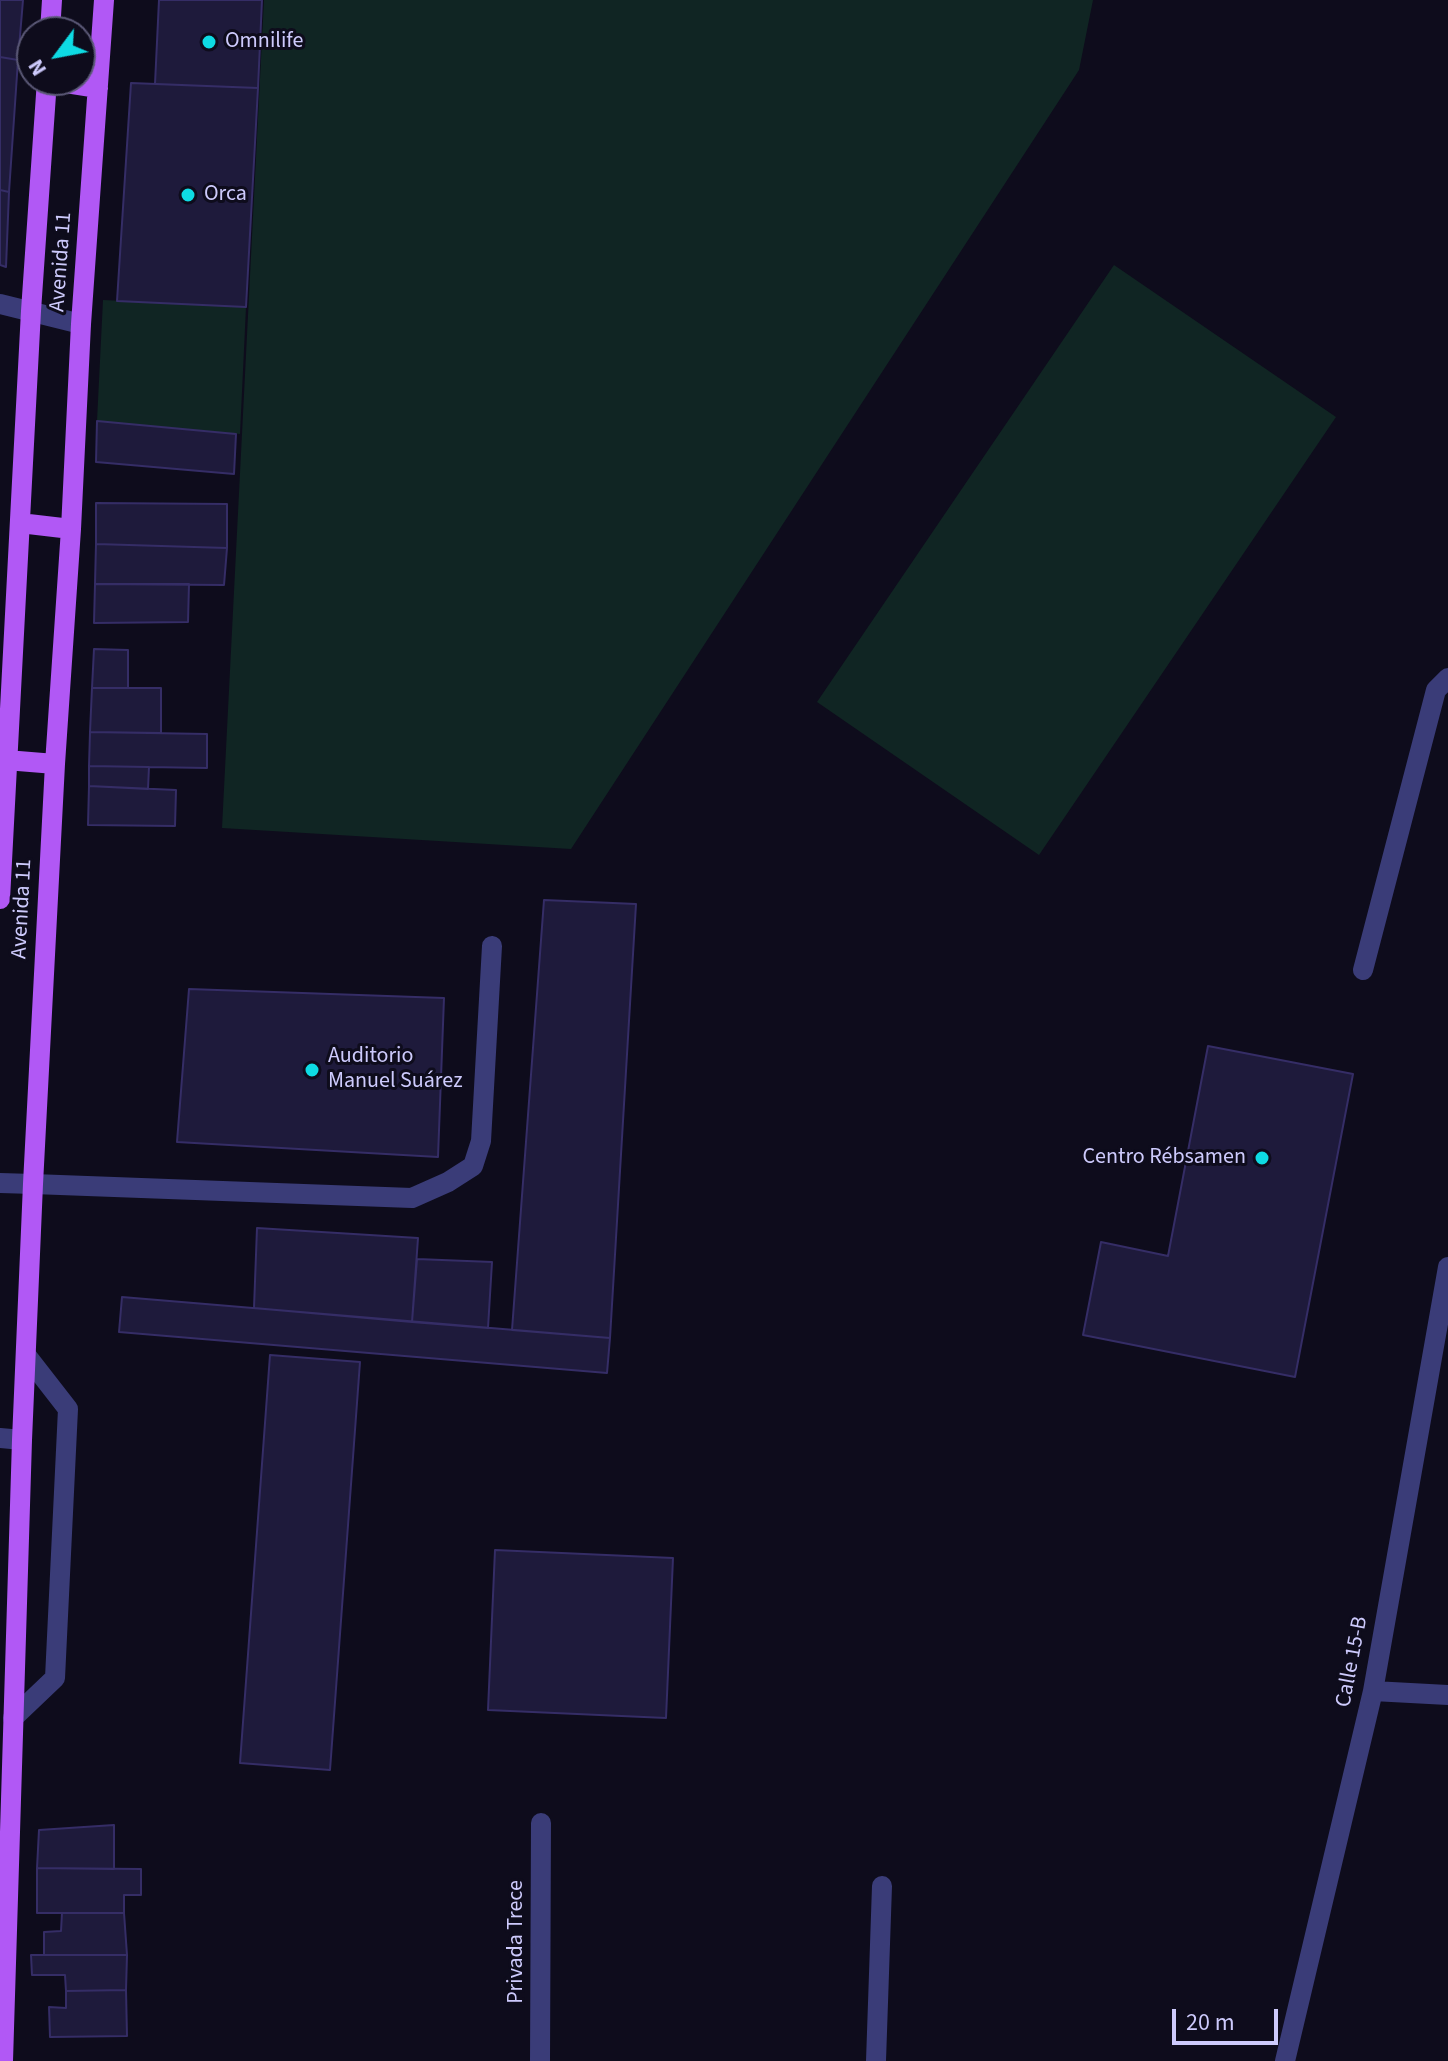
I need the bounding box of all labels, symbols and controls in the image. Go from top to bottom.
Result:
north arrow [16,16,96,96]
place label: Omnilife [225,29,303,55]
marker: Omnilife [200,33,218,51]
text: N [20,53,55,82]
place label: Orca [204,182,247,208]
marker: Orca [179,186,197,204]
street label: Avenida 11 [45,211,79,313]
street label: Avenida 11 [7,858,39,960]
place label: Auditorio Manuel Suárez [328,1044,462,1096]
marker: Auditorio Manuel Suárez [303,1061,321,1079]
place label: Centro Rébsamen [1083,1145,1246,1171]
marker: Centro Rébsamen [1253,1149,1271,1167]
street label: Calle 15-B [1331,1614,1375,1710]
street label: Privada Trece [504,1880,530,2004]
scale bar [1176,1993,1282,2043]
text: 20 m [1186,2005,1235,2040]

